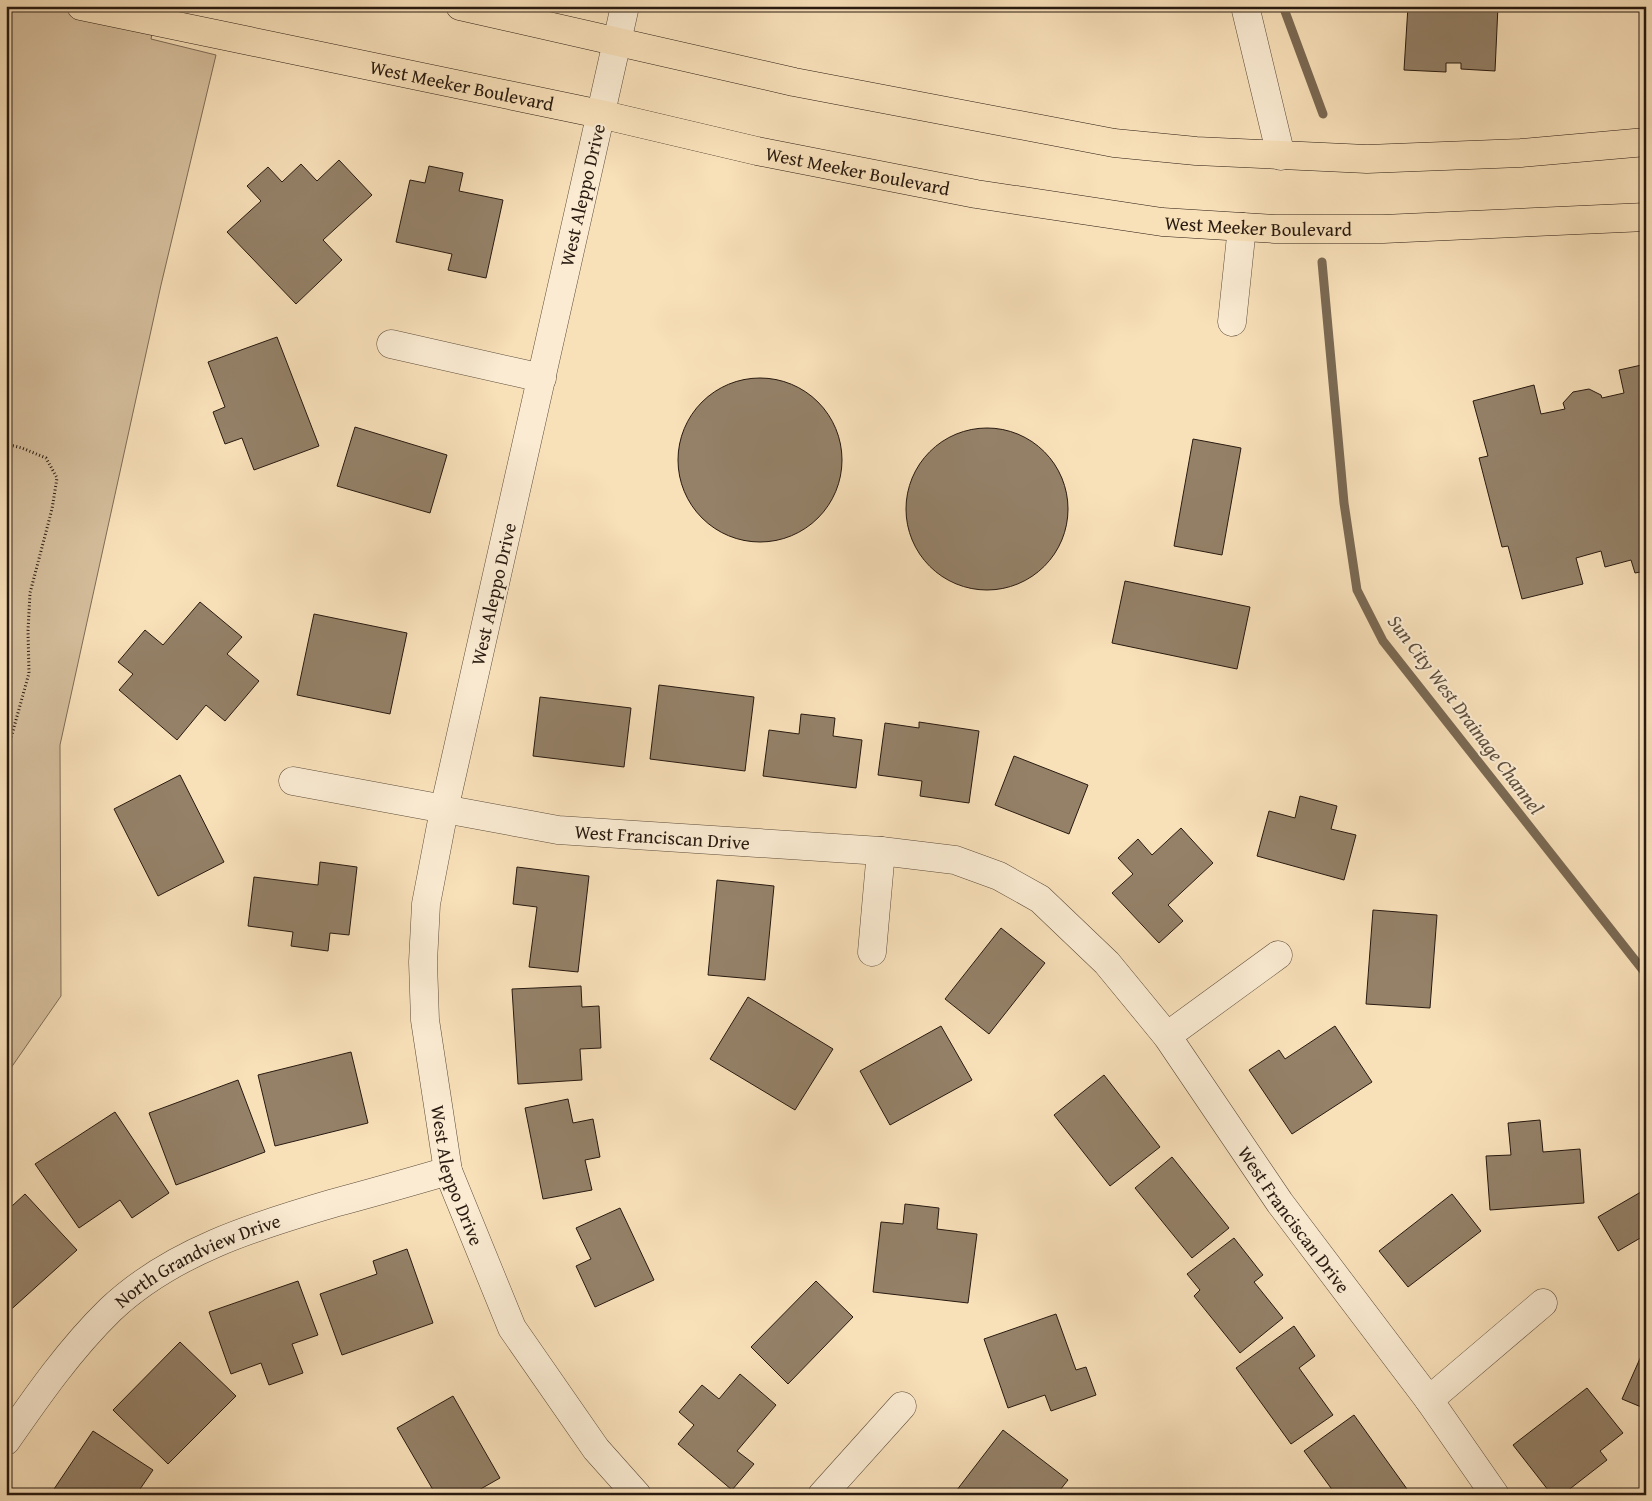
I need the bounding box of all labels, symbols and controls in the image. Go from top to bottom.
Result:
street label: West Meeker Boulevard [367,52,557,118]
street label: West Aleppo Drive [552,121,612,269]
street label: West Meeker Boulevard [763,139,953,203]
street label: West Meeker Boulevard [1164,208,1353,243]
street label: West Aleppo Drive [463,520,523,668]
water label: Sun City West Drainage Channel [1381,608,1551,820]
street label: West Franciscan Drive [574,817,751,856]
street label: West Aleppo Drive [424,1103,491,1250]
street label: West Franciscan Drive [1231,1140,1357,1299]
street label: North Grandview Drive [108,1206,284,1314]

